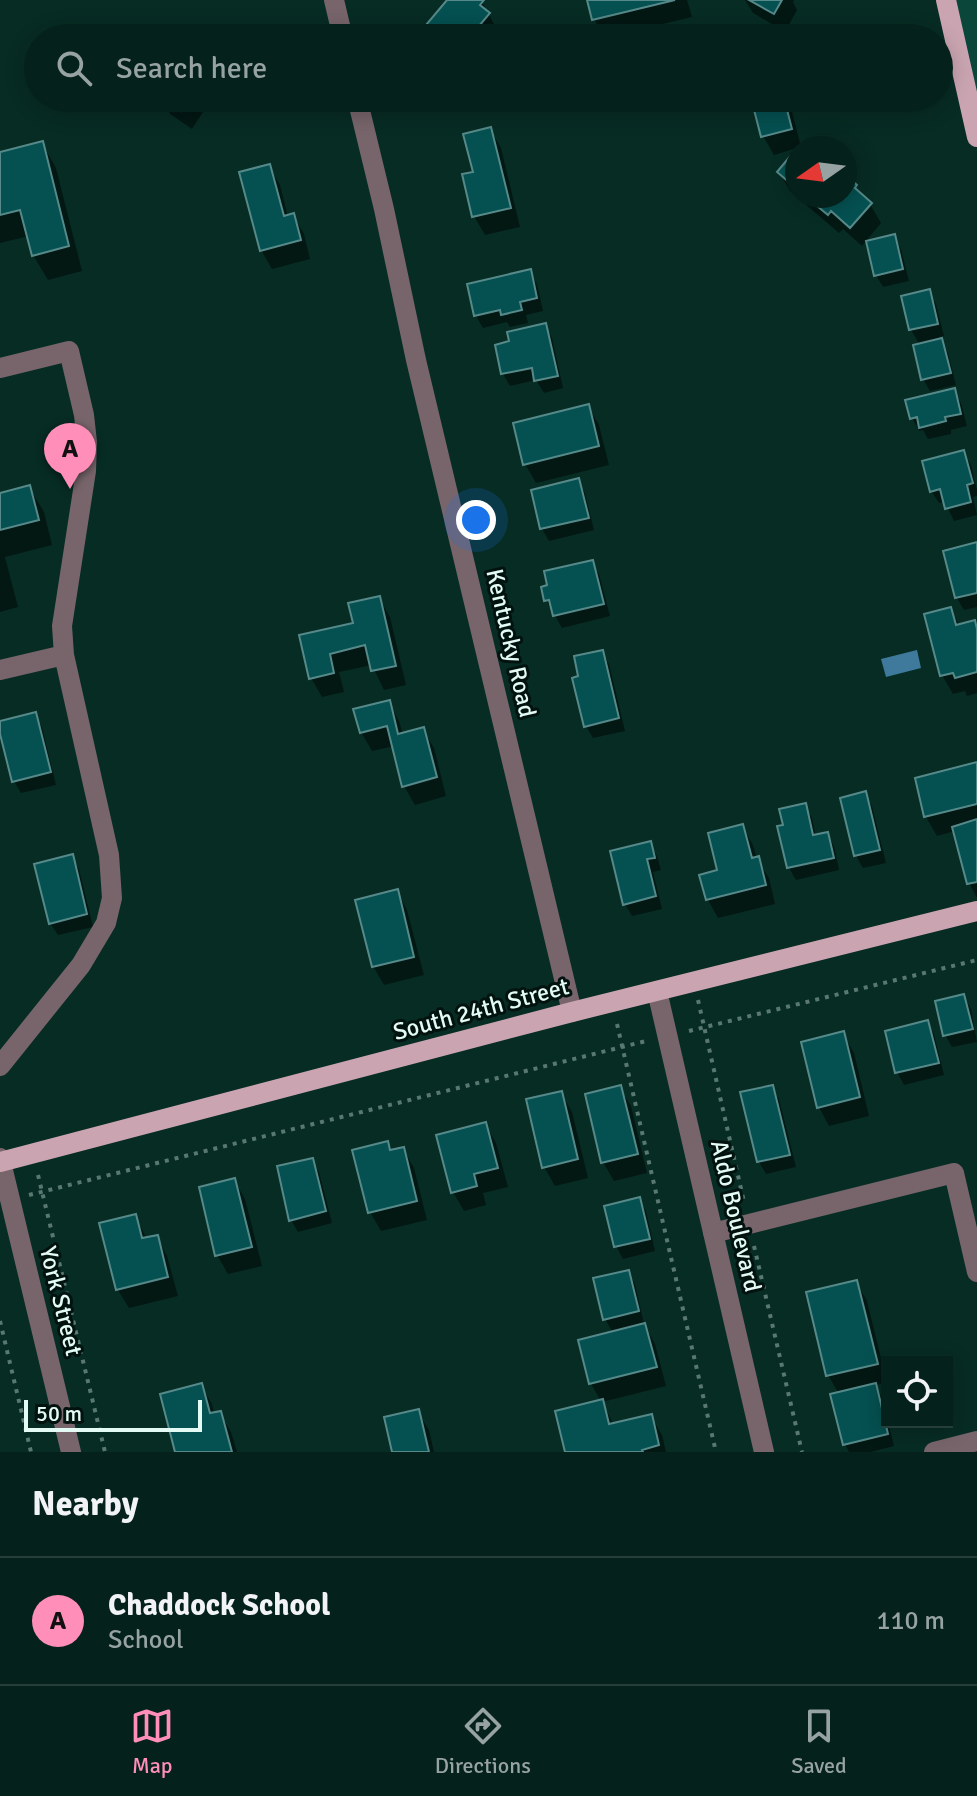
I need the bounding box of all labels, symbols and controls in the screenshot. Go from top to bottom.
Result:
search box [24,24,953,112]
icon: search [52,46,96,90]
text: Search here [116,50,267,87]
north arrow [785,136,857,208]
pin: A [44,423,96,489]
your location [456,500,496,540]
street label: Kentucky Road [479,566,543,720]
street label: South 24th Street [390,971,572,1047]
street label: Aldo Boulevard [704,1137,768,1295]
street label: York Street [33,1243,89,1359]
map controls [881,1356,953,1428]
button: locate [881,1356,953,1428]
scale bar [24,1396,202,1432]
text: 50 m [36,1400,82,1427]
text: Nearby [32,1483,139,1525]
text: Chaddock School [108,1587,330,1624]
text: A [50,1605,66,1637]
text: 110 m [876,1605,945,1637]
text: School [108,1624,184,1656]
tab: Map [130,1704,174,1779]
tab: Directions [435,1704,531,1779]
tab: Saved [791,1704,847,1779]

